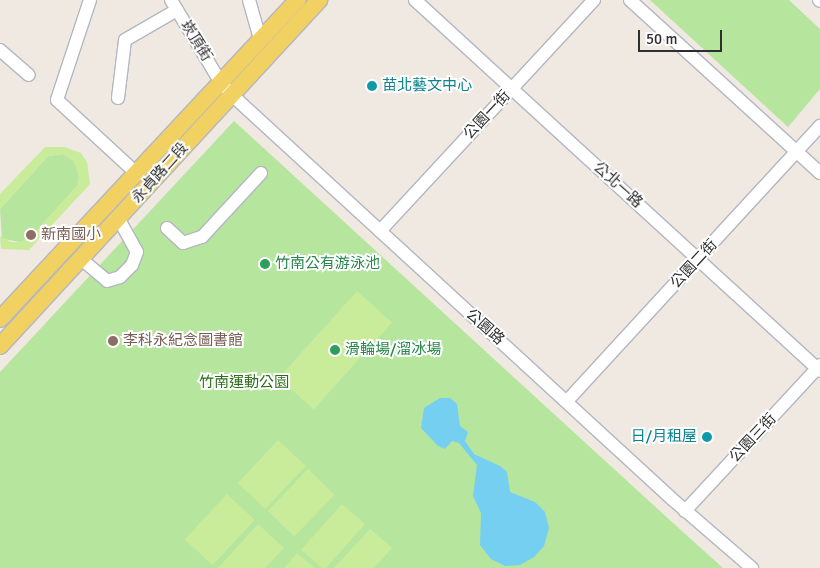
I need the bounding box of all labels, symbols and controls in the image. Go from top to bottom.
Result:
street label: 崁頂街 [176,17,216,65]
scale bar [640,20,724,52]
text: 50 m [646,30,677,48]
place label: 苗北藝文中心 [382,77,472,95]
marker: 苗北藝文中心 [366,80,378,92]
street label: 公園一街 [460,87,514,143]
street label: 永貞路二段 [128,139,192,207]
street label: 公北一路 [590,158,646,212]
place label: 新南國小 [41,226,101,244]
marker: 新南國小 [25,229,37,241]
street label: 公園二街 [667,236,721,292]
place label: 竹南公有游泳池 [275,255,380,273]
marker: 竹南公有游泳池 [259,258,271,270]
street label: 公園路 [462,305,508,349]
place label: 李科永紀念圖書館 [123,332,243,350]
marker: 李科永紀念圖書館 [107,335,119,347]
place label: 滑輪場/溜冰場 [345,341,441,359]
marker: 滑輪場/溜冰場 [329,344,341,356]
park label: 竹南運動公園 [199,374,289,392]
street label: 公園三街 [726,410,780,466]
place label: 日/月租屋 [631,428,697,446]
marker: 日/月租屋 [701,431,713,443]

